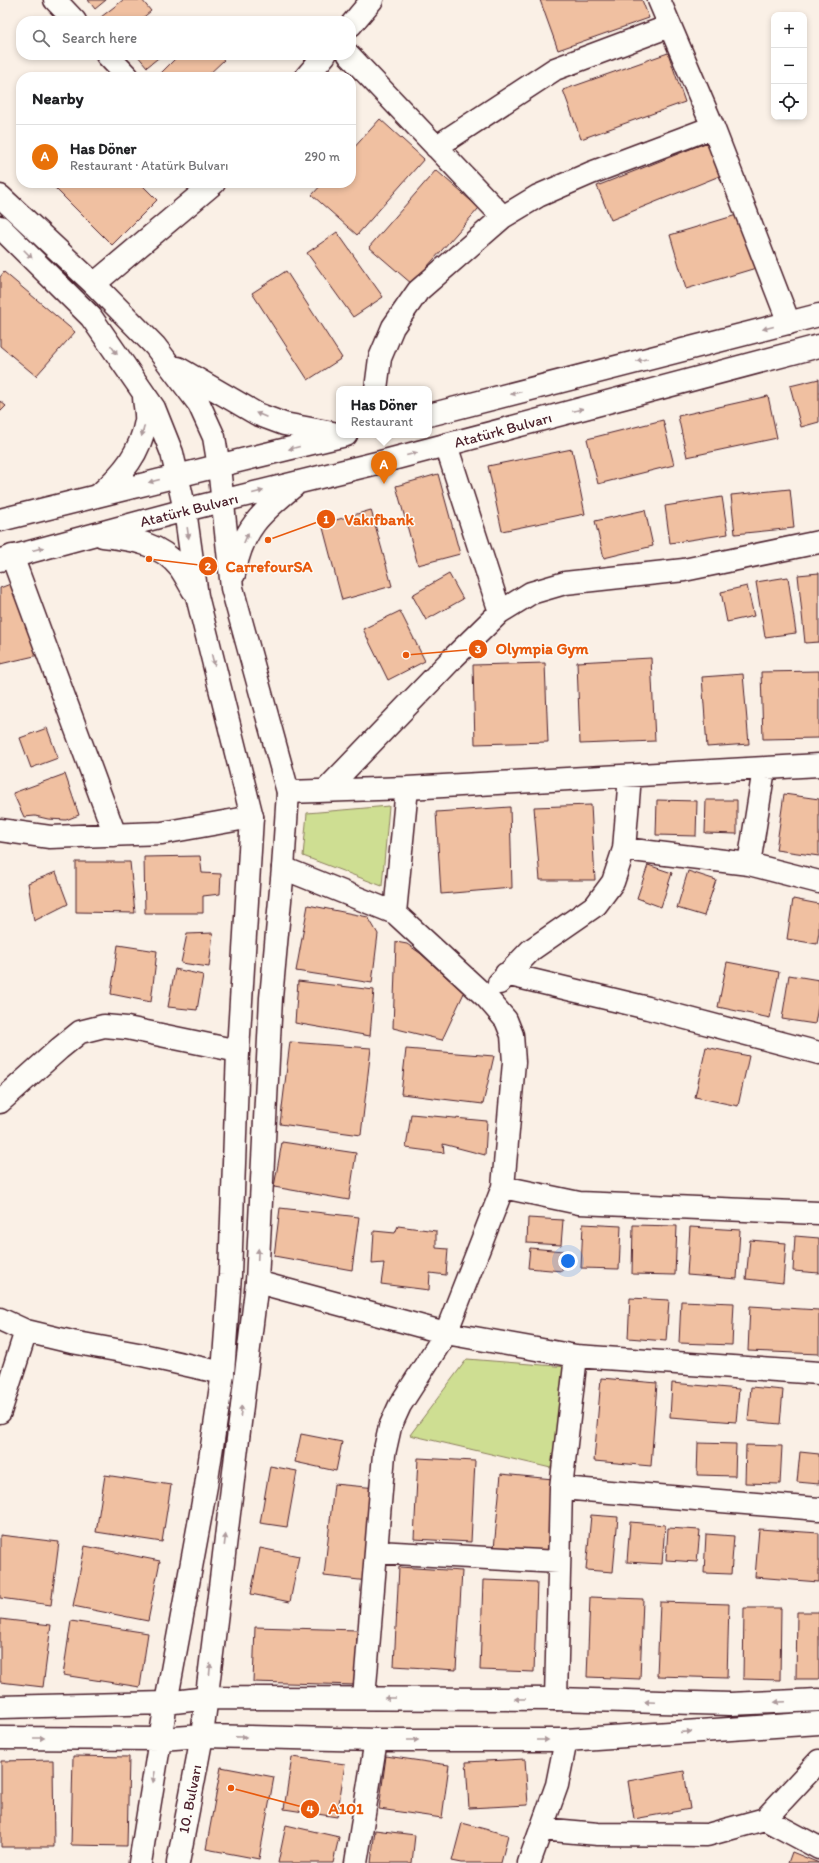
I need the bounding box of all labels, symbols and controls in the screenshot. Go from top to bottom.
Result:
map controls [771,12,807,120]
button: + [771,12,807,48]
search box [16,16,356,60]
icon: search [30,27,52,49]
text: Search here [62,29,137,47]
button: − [771,48,807,84]
button: locate [771,84,807,120]
text: Nearby [32,88,84,108]
text: Has Döner [70,140,137,158]
text: A [41,149,49,164]
text: 290 m [304,149,340,164]
text: Restaurant · Atatürk Bulvarı [70,158,228,173]
one-way arrow [23,249,33,259]
one-way arrow [761,325,773,331]
one-way arrow [110,345,118,356]
one-way arrow [635,358,648,364]
popup [336,386,432,438]
one-way arrow [510,390,522,396]
text: Has Döner [351,396,417,414]
one-way arrow [572,407,584,413]
street label: Atatürk Bulvarı [452,408,554,452]
one-way arrow [255,412,266,418]
text: Restaurant [351,414,413,429]
one-way arrow [140,425,146,437]
one-way arrow [288,445,300,451]
pin: A [371,451,397,484]
one-way arrow [406,451,418,457]
one-way arrow [148,478,160,484]
street label: Atatürk Bulvarı [138,489,240,531]
one-way arrow [252,489,265,495]
callout: Vakıfbank [316,505,422,533]
text: Vakıfbank [344,510,414,529]
text: 1 [323,512,329,526]
one-way arrow [185,527,191,539]
one-way arrow [243,531,249,543]
one-way arrow [31,546,44,552]
callout: CarrefourSA [198,552,321,580]
text: CarrefourSA [225,557,313,576]
text: 2 [205,559,212,573]
callout: Olympia Gym [468,635,596,663]
text: Olympia Gym [495,639,589,659]
text: 3 [475,642,482,656]
one-way arrow [210,655,216,667]
one-way arrow [255,1248,262,1260]
your location [558,1251,578,1271]
one-way arrow [238,1405,244,1417]
one-way arrow [222,1534,228,1546]
one-way arrow [207,1663,213,1675]
one-way arrow [383,1695,396,1701]
one-way arrow [513,1696,526,1702]
one-way arrow [644,1698,656,1705]
one-way arrow [774,1698,786,1705]
one-way arrow [680,1728,692,1735]
one-way arrow [235,1734,248,1740]
one-way arrow [33,1735,46,1741]
one-way arrow [407,1737,420,1743]
one-way arrow [537,1737,550,1743]
street label: 10. Bulvarı [175,1763,205,1835]
one-way arrow [151,1771,157,1783]
callout: A101 [300,1795,371,1823]
text: A101 [328,1799,364,1818]
text: 4 [306,1802,314,1816]

